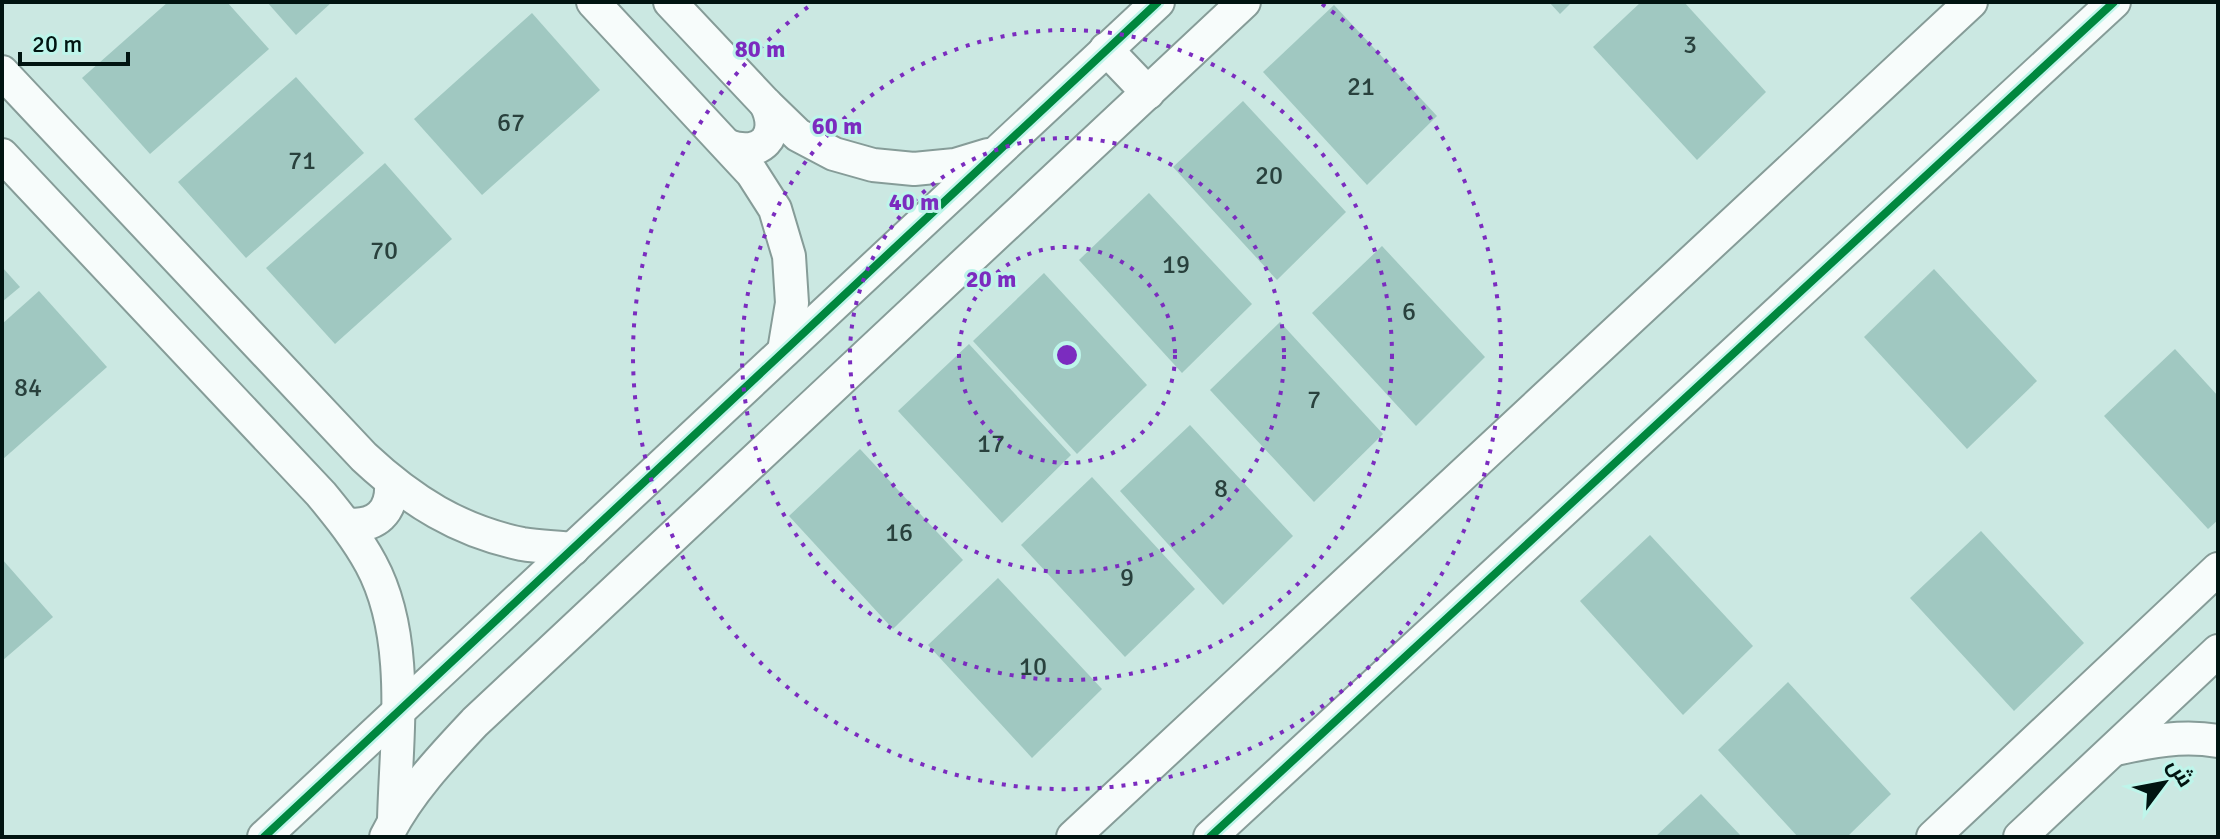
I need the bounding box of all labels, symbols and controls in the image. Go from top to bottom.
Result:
scale bar [20,16,128,66]
text: 20 m [32,29,82,59]
house number: 3 [1683,29,1697,61]
text: 80 m [735,34,785,64]
house number: 21 [1347,71,1375,103]
house number: 67 [497,107,525,139]
text: 60 m [812,111,862,141]
house number: 71 [288,145,316,177]
house number: 20 [1255,160,1283,192]
text: 40 m [889,187,939,217]
house number: 70 [370,235,398,267]
house number: 19 [1162,249,1190,281]
text: 20 m [966,264,1016,294]
house number: 6 [1402,296,1416,328]
centre of rings [1053,341,1081,369]
house number: 84 [14,372,42,404]
house number: 7 [1307,384,1321,416]
house number: 17 [977,428,1005,460]
house number: 8 [1214,473,1228,505]
house number: 16 [885,517,913,549]
house number: 9 [1120,562,1134,594]
house number: 10 [1019,651,1047,683]
north arrow [2124,743,2204,823]
text: ش [2162,754,2199,792]

